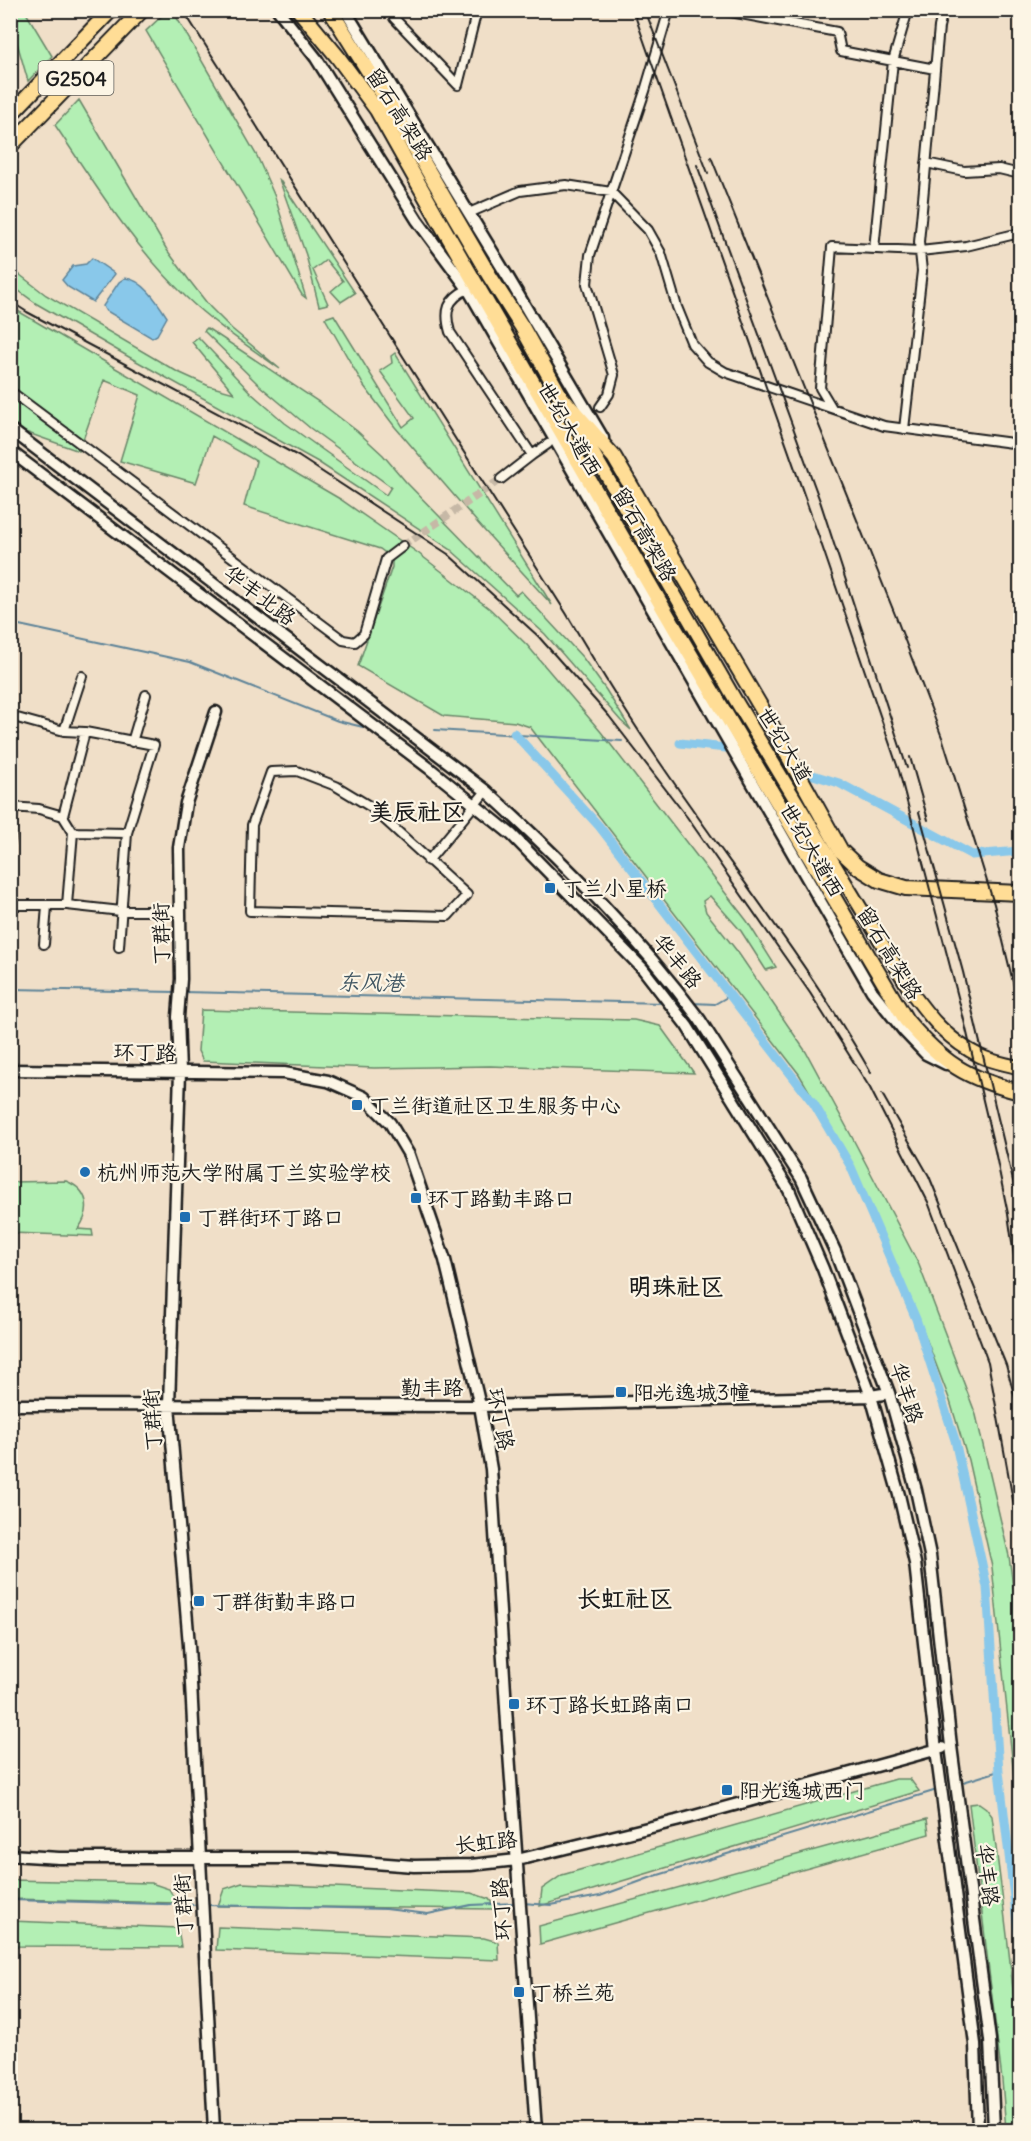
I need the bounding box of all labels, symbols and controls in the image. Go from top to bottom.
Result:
road number: G2504 [38,61,113,95]
street label: 留石高架路 [361,62,439,166]
street label: 世纪大道西 [532,377,608,481]
street label: 留石高架路 [607,482,683,586]
street label: 华丰北路 [218,559,302,631]
street label: 世纪大道 [752,702,818,788]
district label: 美辰社区 [369,796,465,826]
street label: 世纪大道西 [774,798,850,902]
place label: 丁兰小星桥 [562,875,667,902]
marker: 丁兰小星桥 [543,881,557,895]
street label: 留石高架路 [851,901,929,1005]
street label: 丁群街 [147,902,175,966]
street label: 华丰路 [648,928,708,994]
water label: 东风港 [338,967,406,997]
street label: 环丁路 [113,1038,177,1066]
place label: 丁兰街道社区卫生服务中心 [369,1092,621,1119]
marker: 丁兰街道社区卫生服务中心 [350,1098,364,1112]
place label: 杭州师范大学附属丁兰实验学校 [97,1159,391,1186]
marker: 杭州师范大学附属丁兰实验学校 [78,1165,92,1179]
place label: 环丁路勤丰路口 [428,1185,575,1212]
marker: 环丁路勤丰路口 [409,1191,423,1205]
place label: 丁群街环丁路口 [197,1204,344,1231]
marker: 丁群街环丁路口 [178,1210,192,1224]
district label: 明珠社区 [628,1271,724,1301]
street label: 华丰路 [884,1359,930,1427]
street label: 勤丰路 [401,1374,464,1401]
place label: 阳光逸城3幢 [633,1379,750,1406]
marker: 阳光逸城3幢 [614,1385,628,1399]
street label: 环丁路 [482,1386,520,1452]
street label: 丁群街 [137,1388,167,1452]
district label: 长虹社区 [577,1583,673,1613]
place label: 丁群街勤丰路口 [211,1588,358,1615]
marker: 丁群街勤丰路口 [192,1594,206,1608]
place label: 环丁路长虹路南口 [526,1691,694,1718]
marker: 环丁路长虹路南口 [507,1697,521,1711]
place label: 阳光逸城西门 [739,1777,865,1804]
marker: 阳光逸城西门 [720,1783,734,1797]
street label: 长虹路 [453,1825,519,1859]
street label: 华丰路 [971,1842,1005,1908]
street label: 丁群街 [168,1873,198,1937]
street label: 环丁路 [485,1877,517,1941]
place label: 丁桥兰苑 [531,1979,615,2006]
marker: 丁桥兰苑 [512,1985,526,1999]

